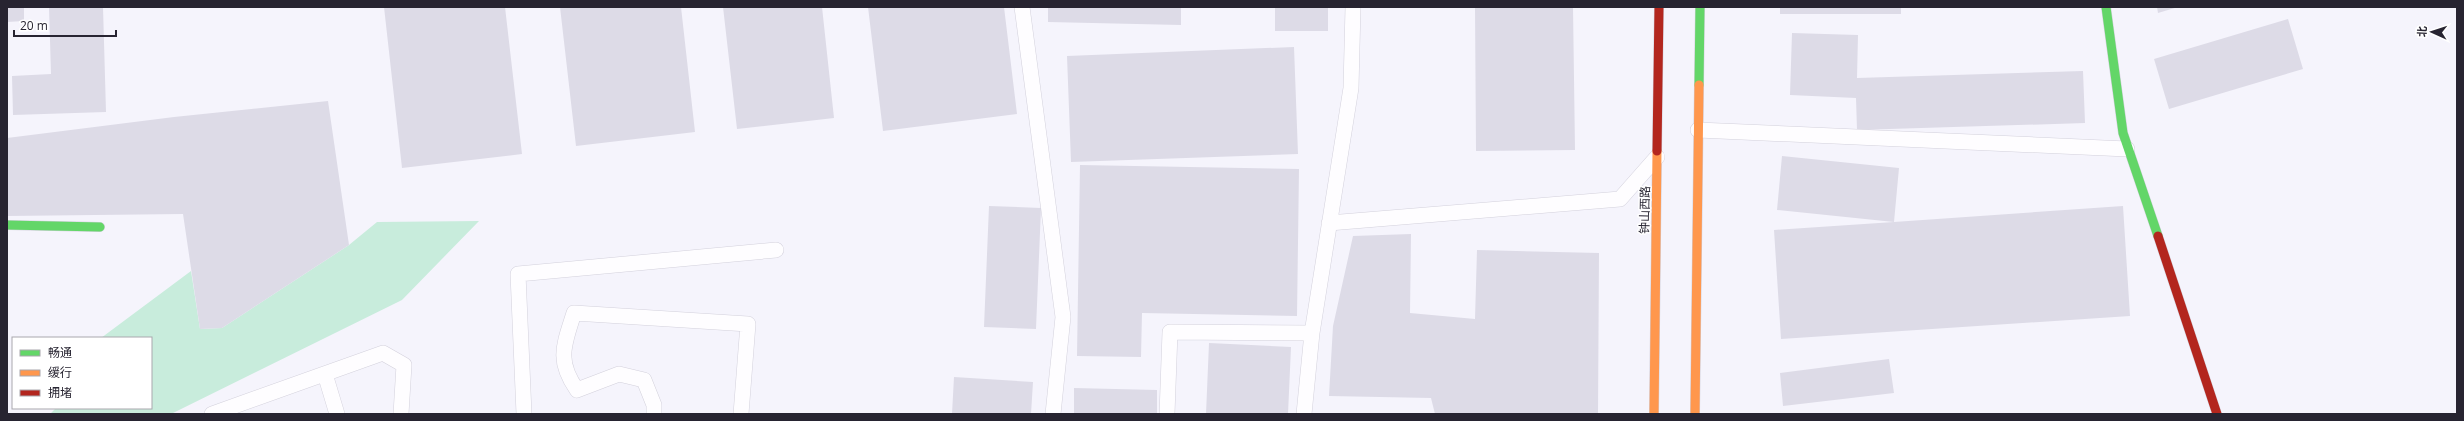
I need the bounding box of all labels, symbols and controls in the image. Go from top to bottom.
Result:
scale bar [14,12,116,38]
north arrow [2412,12,2452,52]
text: 20 m [20,17,48,34]
text: 北 [2414,26,2429,37]
street label: 钟山西路 [1636,186,1653,234]
legend [12,337,152,409]
text: 畅通 [48,344,72,361]
text: 缓行 [48,364,72,381]
text: 拥堵 [48,384,72,401]

